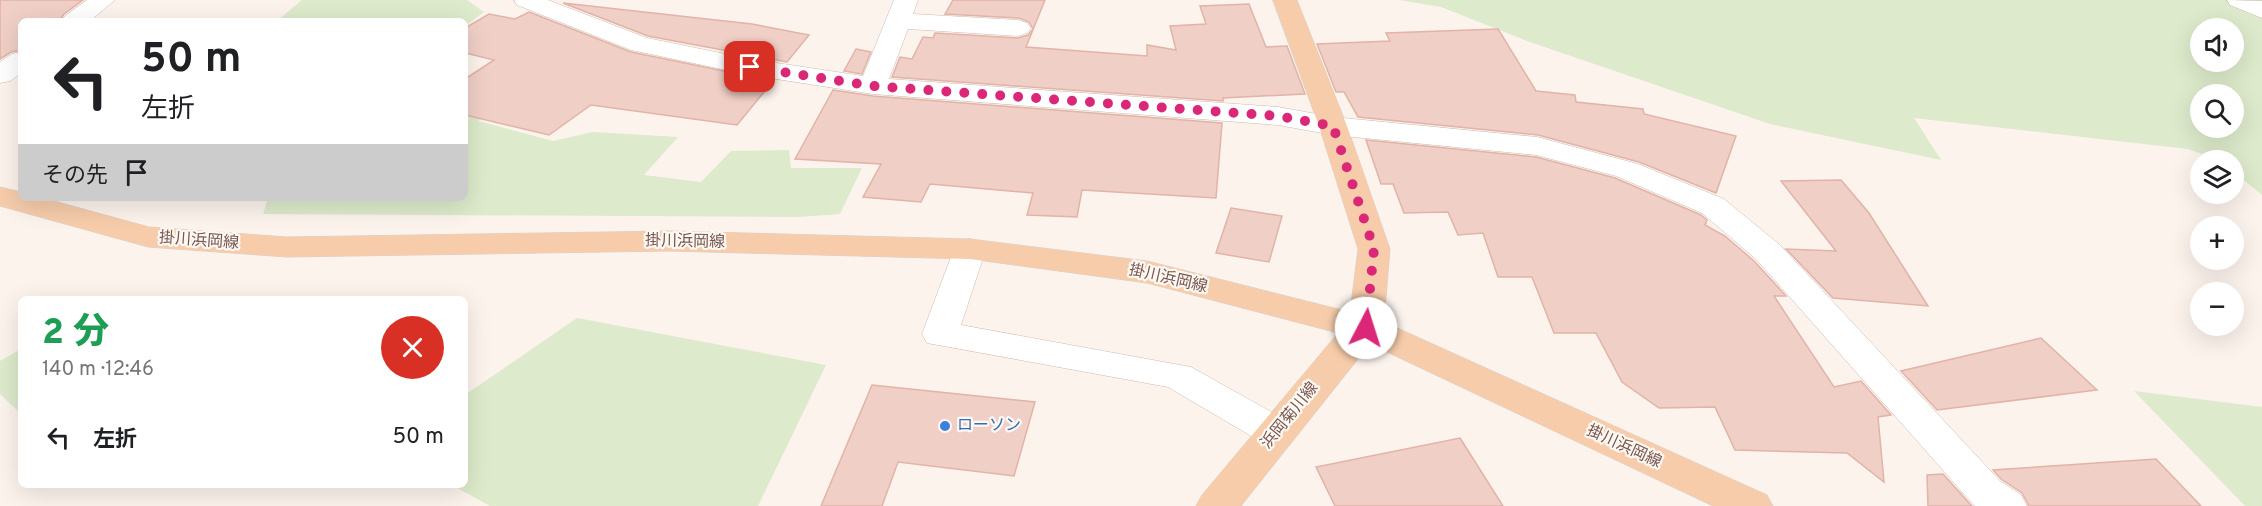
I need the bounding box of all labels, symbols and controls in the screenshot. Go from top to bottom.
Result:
map controls [2190,18,2244,336]
button: sound [2190,18,2244,72]
text: 50 m [141,34,242,87]
pin [724,41,775,92]
icon: left [42,42,120,120]
icon: arrive [733,50,766,83]
button: search [2190,84,2244,138]
text: 左折 [141,93,195,127]
button: layers [2190,150,2244,204]
icon: arrive [120,156,153,189]
text: その先 [42,163,108,190]
button: + [2190,216,2244,270]
street label: 掛川浜岡線 [158,228,240,254]
street label: 掛川浜岡線 [645,231,725,253]
street label: 掛川浜岡線 [1127,260,1209,298]
button: − [2190,282,2244,336]
position arrow [1334,296,1398,360]
text: 2 分 [42,311,109,357]
button: close [381,316,444,379]
text: 140 m · 12:46 [42,357,154,383]
street label: 浜岡菊川線 [1257,379,1323,453]
place label: ローソン [957,416,1021,436]
marker: ローソン [938,419,952,433]
icon: left [42,421,75,454]
street label: 掛川浜岡線 [1584,421,1664,473]
text: 50 m [392,424,444,451]
text: 左折 [93,427,137,454]

